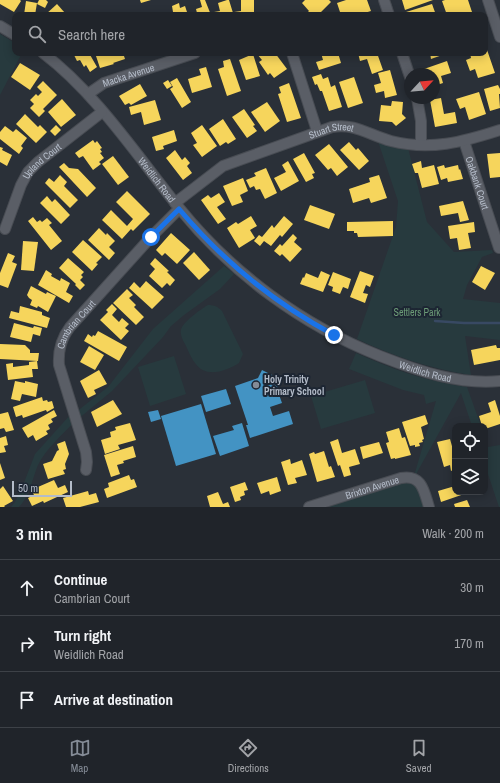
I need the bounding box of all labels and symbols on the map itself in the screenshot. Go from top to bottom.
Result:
street label: Macka Avenue [101,61,156,90]
north arrow [404,68,440,104]
street label: Stuart Street [307,120,356,142]
street label: Upland Court [20,140,65,181]
street label: Weidlich Road [135,155,178,205]
street label: Oakbank Court [462,155,492,212]
route start [142,228,160,246]
street label: Cambrian Court [54,297,99,350]
park label: Settlers Park [394,306,441,319]
route end [325,326,343,344]
street label: Weidlich Road [397,358,452,385]
place label: Holy Trinity Primary School [264,373,324,398]
marker: Holy Trinity Primary School [251,380,261,390]
street label: Brixton Avenue [344,473,401,502]
scale bar [12,479,72,498]

